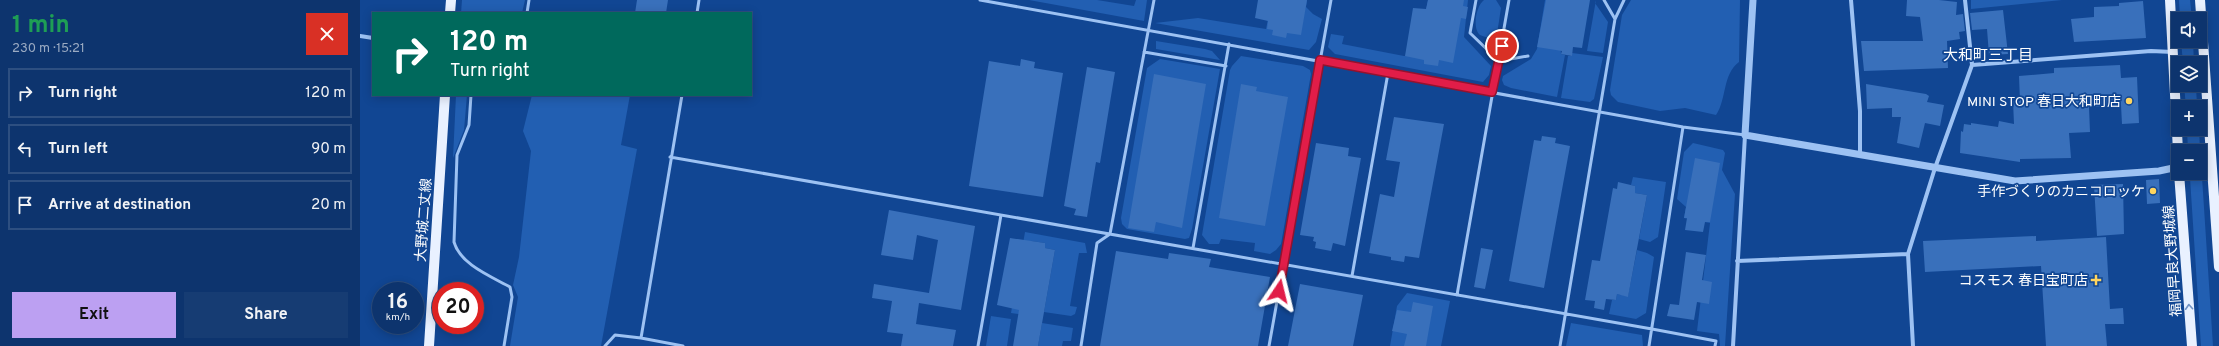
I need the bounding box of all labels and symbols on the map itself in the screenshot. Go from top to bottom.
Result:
pin [1485,29,1519,63]
district label: 大和町三丁目 [1943,47,2033,66]
place label: MINI STOP 春日大和町店 [1967,94,2121,111]
marker: MINI STOP 春日大和町店 [2124,96,2134,106]
street label: 大野城二丈線 [413,178,436,263]
place label: 手作づくりのカニコロッケ [1977,184,2145,201]
marker: 手作づくりのカニコロッケ [2148,186,2158,196]
street label: 福岡早良大野城線 [2161,204,2186,317]
position arrow [1258,270,1300,312]
place label: コスモス 春日宝町店 [1959,273,2088,290]
marker: コスモス 春日宝町店 [2091,275,2101,285]
speed limit sign: 20 [432,282,484,334]
one-way arrow [2185,304,2194,310]

